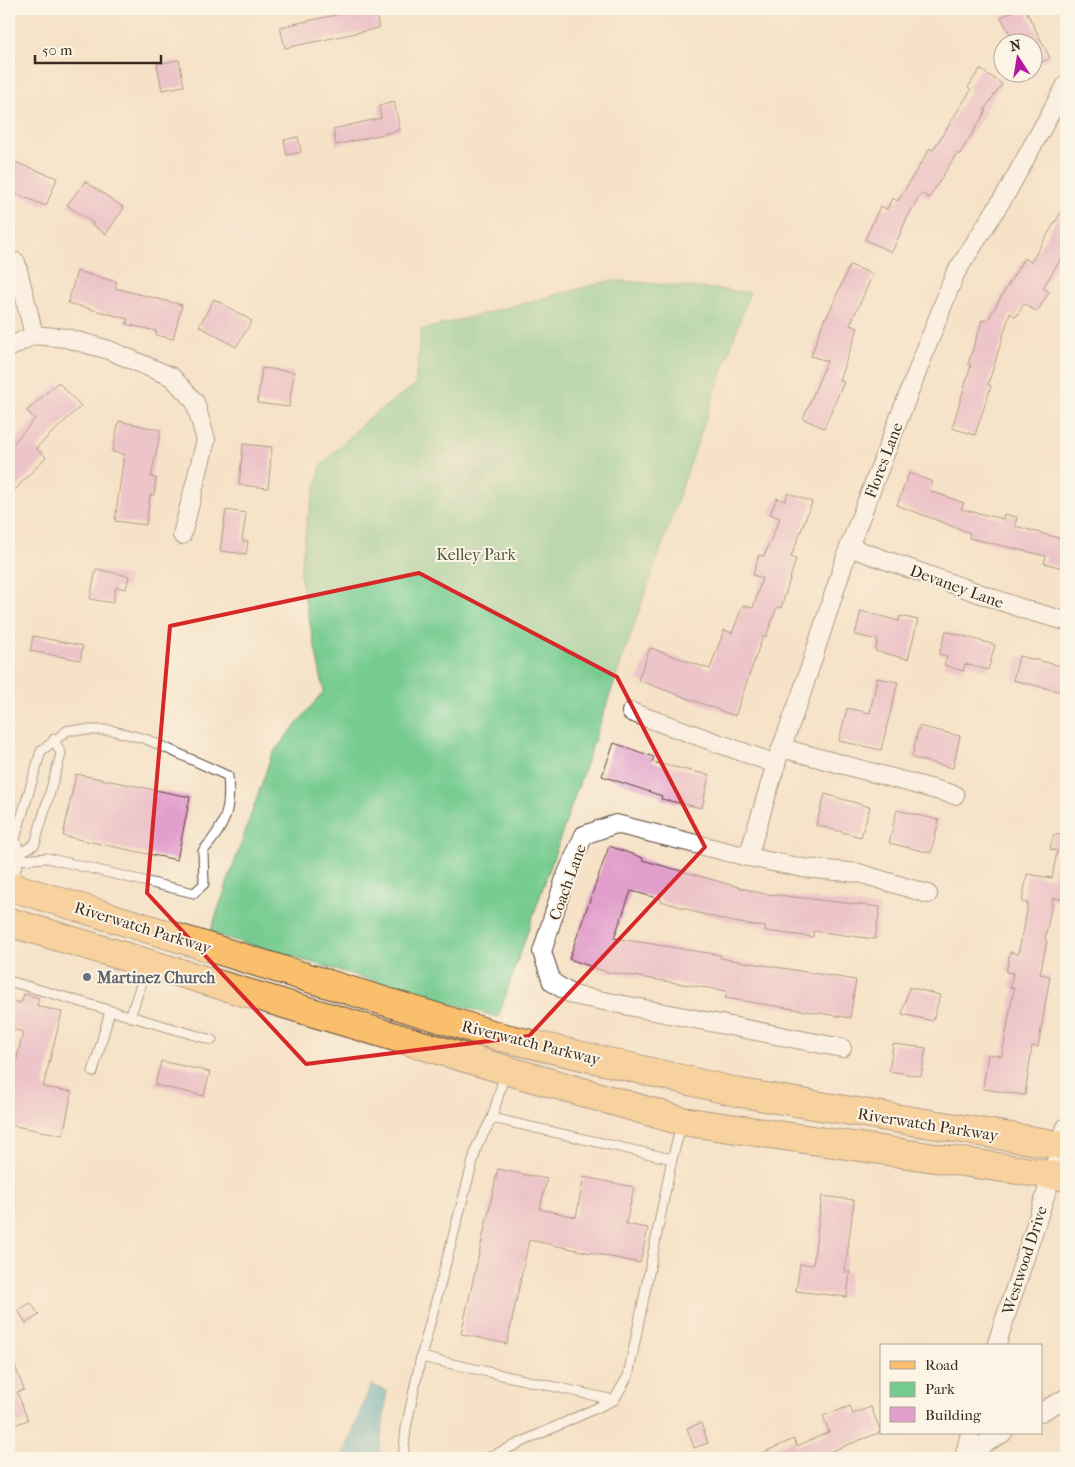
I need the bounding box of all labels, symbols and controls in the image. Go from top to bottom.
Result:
scale bar [35,32,161,64]
north arrow [992,32,1042,82]
text: N [1008,36,1023,55]
text: 50 m [42,41,73,59]
street label: Flores Lane [860,420,907,501]
park label: Kelley Park [436,545,516,564]
street label: Devaney Lane [907,561,1006,612]
street label: Coach Lane [545,841,590,923]
street label: Riverwatch Parkway [72,898,214,957]
place label: Martinez Church [96,968,216,987]
marker: Martinez Church [81,971,93,983]
street label: Riverwatch Parkway [460,1016,603,1069]
street label: Riverwatch Parkway [856,1104,1000,1145]
street label: Westwood Drive [998,1203,1051,1318]
legend [880,1344,1042,1434]
text: Road [925,1356,959,1374]
text: Park [925,1380,955,1398]
text: Building [925,1406,982,1424]

